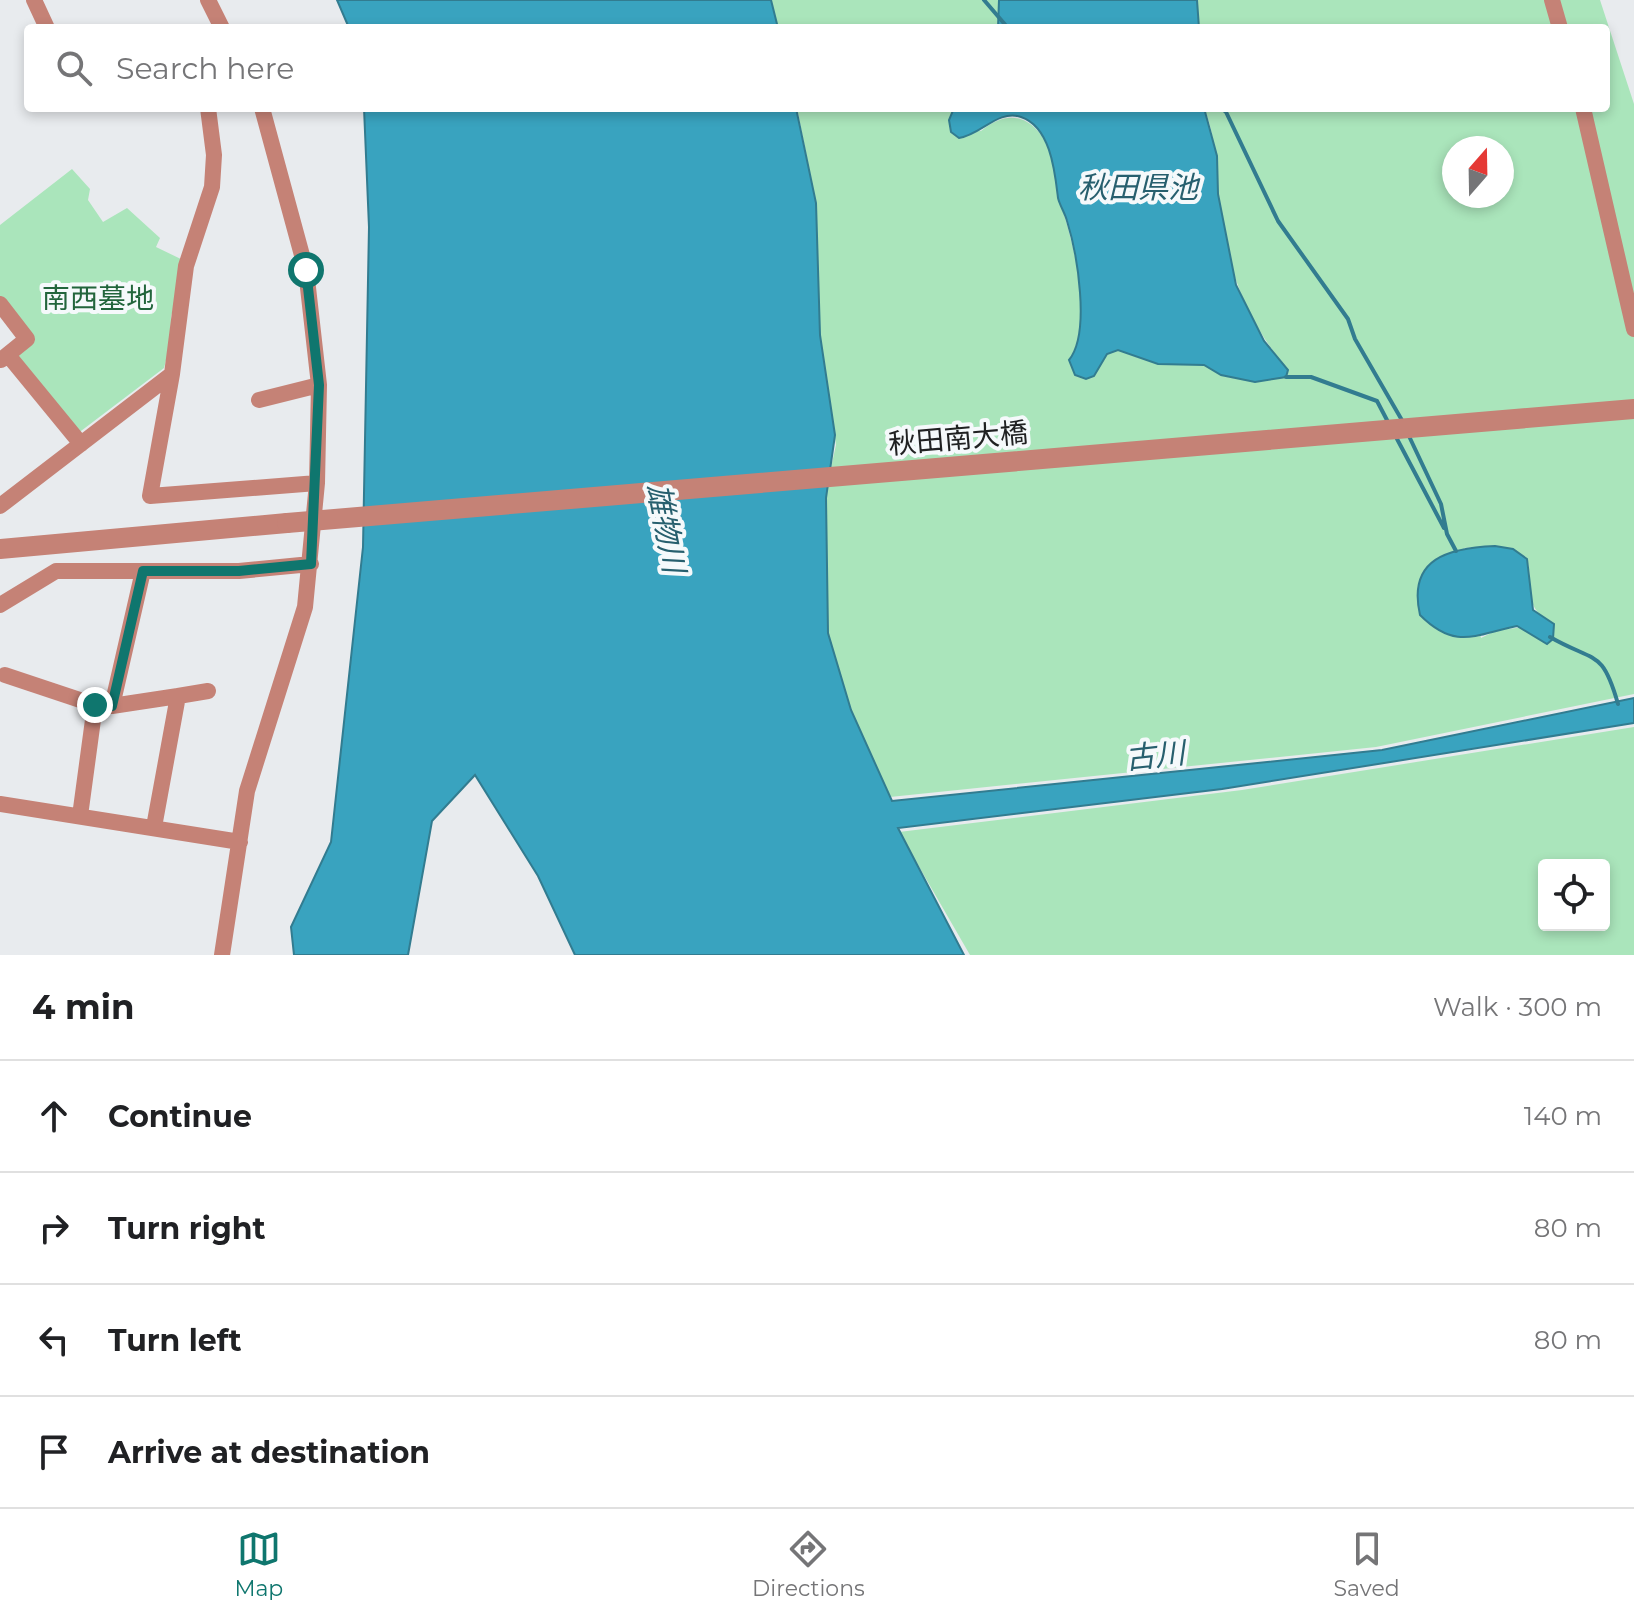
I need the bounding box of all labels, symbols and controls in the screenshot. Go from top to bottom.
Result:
search box [24,24,1610,112]
icon: search [52,46,96,90]
text: Search here [116,50,294,87]
north arrow [1442,136,1514,208]
water label: 秋田県池 [1078,169,1201,206]
route start [288,252,324,288]
park label: 南西墓地 [42,281,154,315]
street label: 秋田南大橋 [887,415,1029,461]
water label: 雄物川 [640,480,694,579]
route end [77,687,113,723]
water label: 古川 [1123,734,1190,777]
map controls [1538,859,1610,931]
button: locate [1538,859,1610,931]
text: 4 min [32,986,134,1028]
text: Walk · 300 m [1433,991,1602,1023]
icon: ahead [32,1094,76,1138]
text: Continue [108,1098,252,1135]
text: 140 m [1524,1100,1602,1132]
icon: right [32,1206,76,1250]
text: Turn right [108,1210,265,1247]
text: 80 m [1534,1212,1602,1244]
icon: left [32,1318,76,1362]
text: Turn left [108,1322,241,1359]
text: 80 m [1534,1324,1602,1356]
icon: arrive [32,1430,76,1474]
text: Arrive at destination [108,1434,430,1471]
tab: Map [234,1527,283,1602]
tab: Directions [752,1527,865,1602]
tab: Saved [1334,1527,1400,1602]

